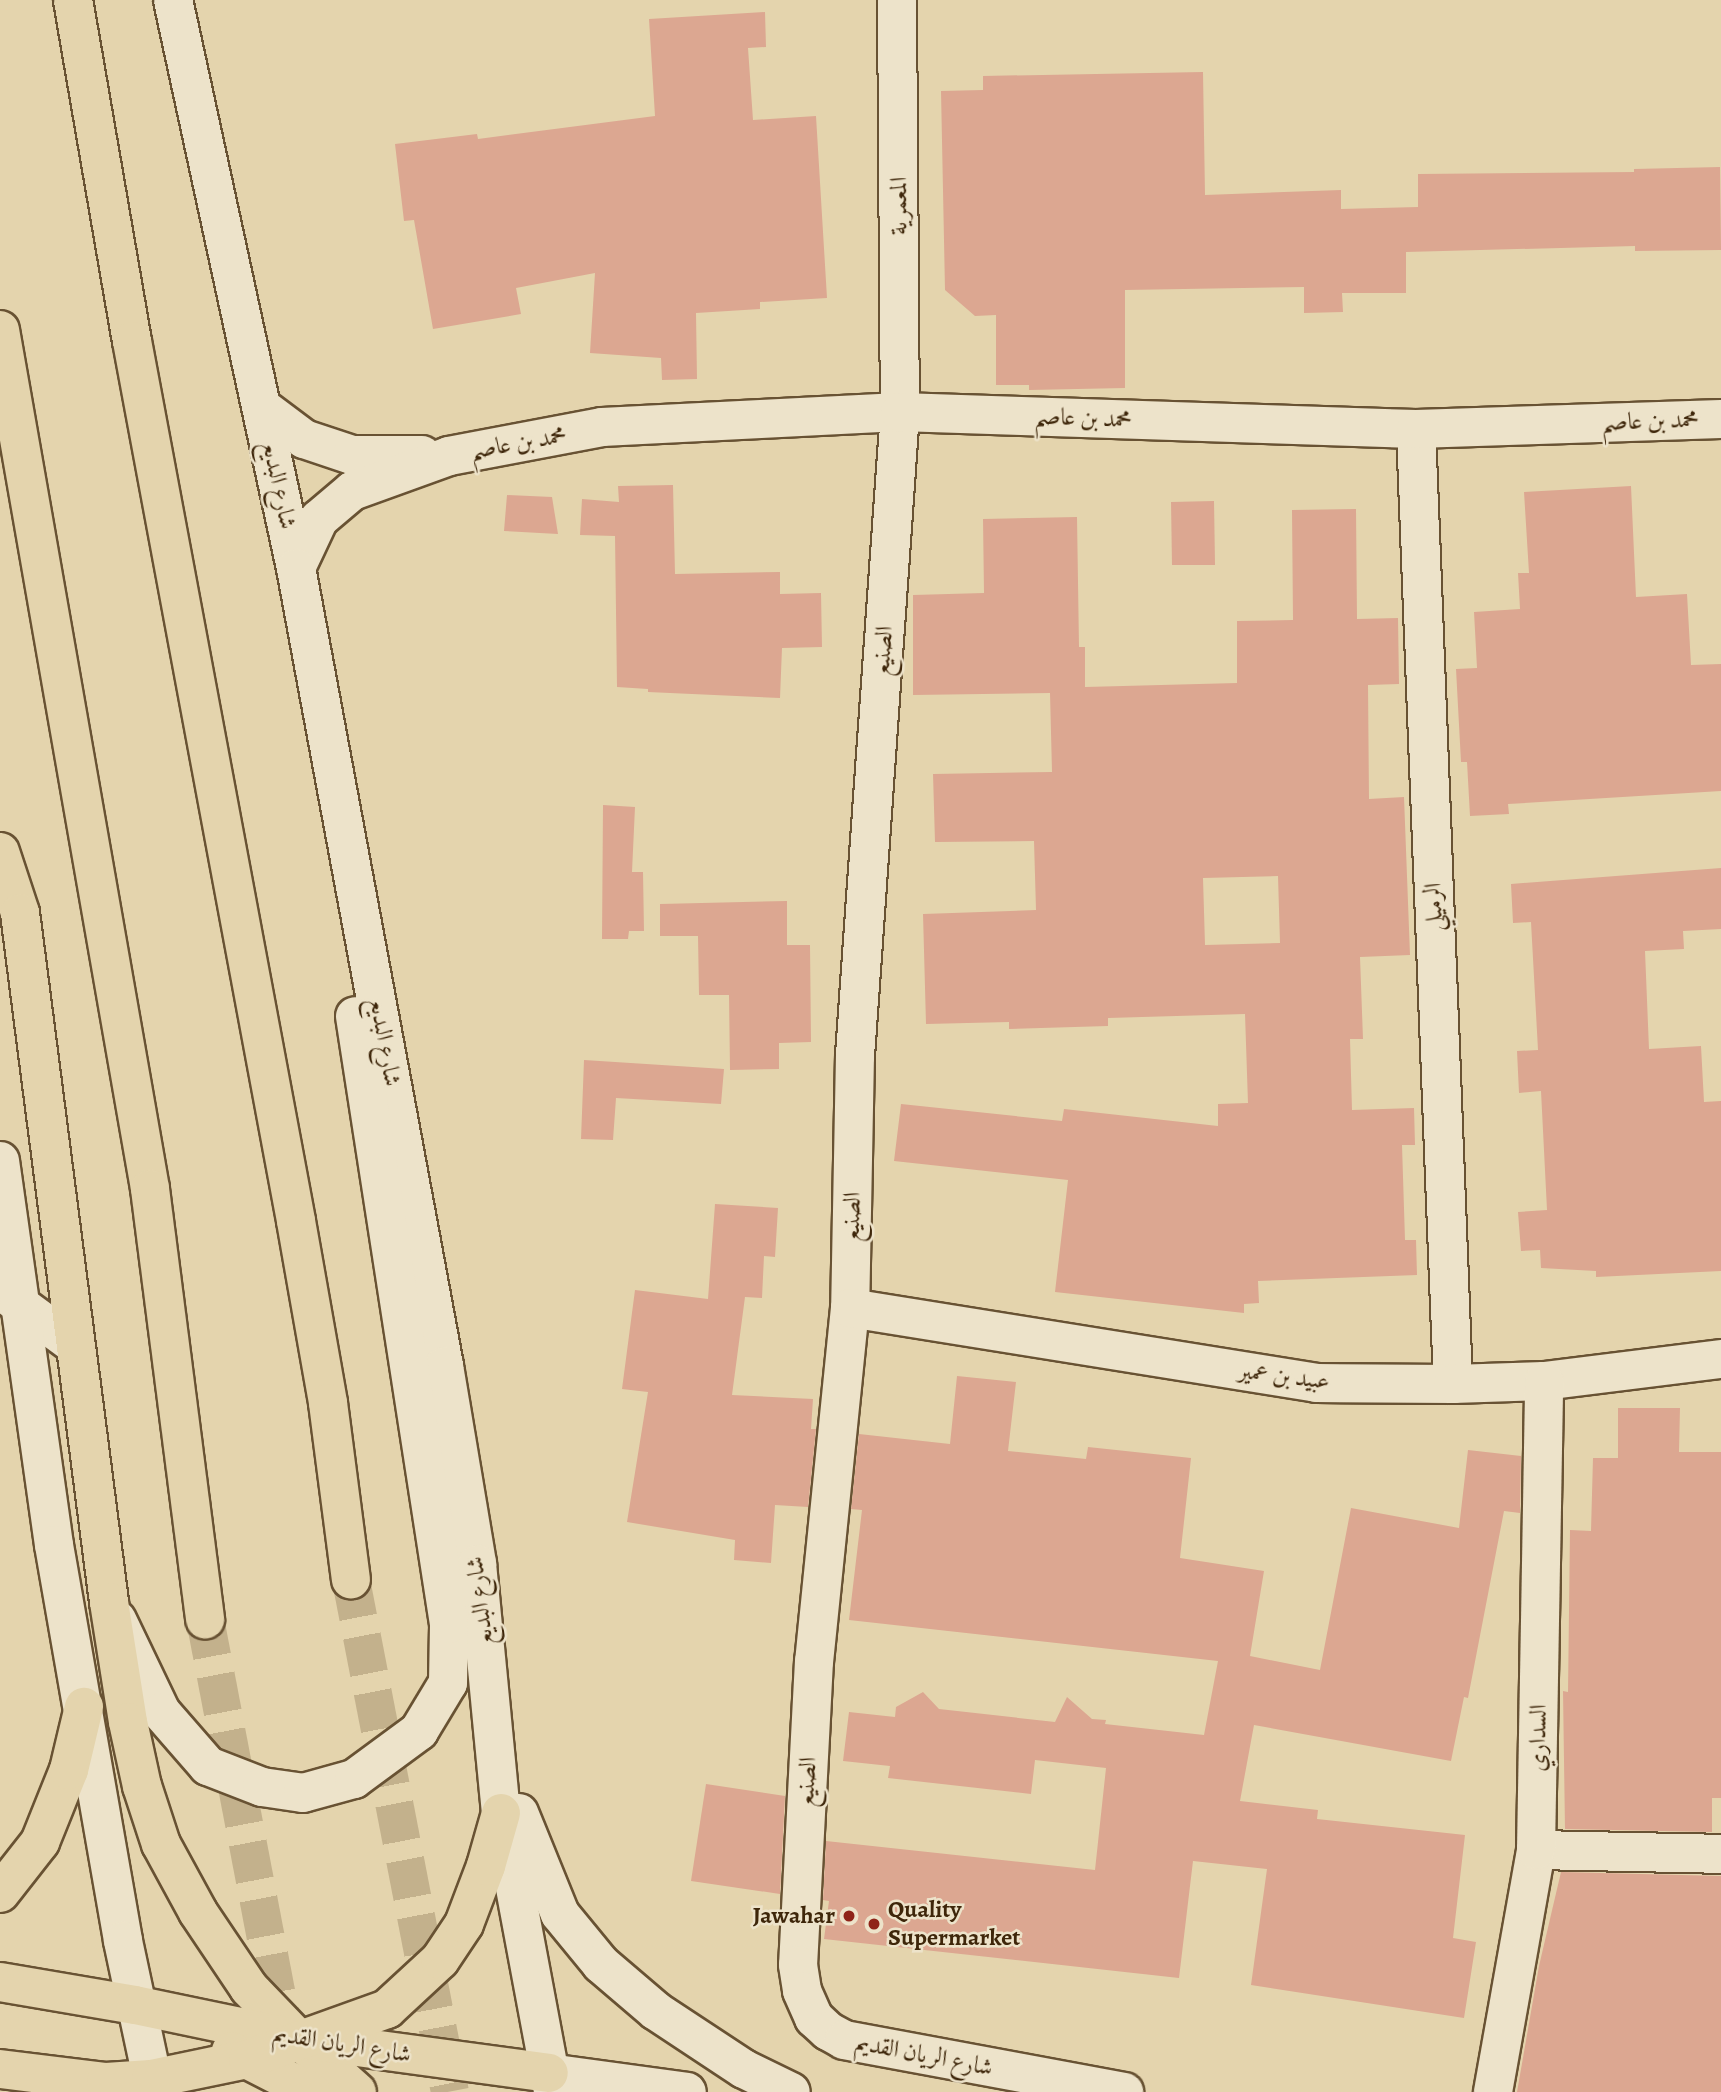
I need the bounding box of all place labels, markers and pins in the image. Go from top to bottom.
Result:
place label: Quality Supermarket [888,1896,1020,1952]
place label: Jawahar [753,1902,835,1930]
marker: Jawahar [841,1908,857,1924]
marker: Quality Supermarket [866,1916,882,1932]

